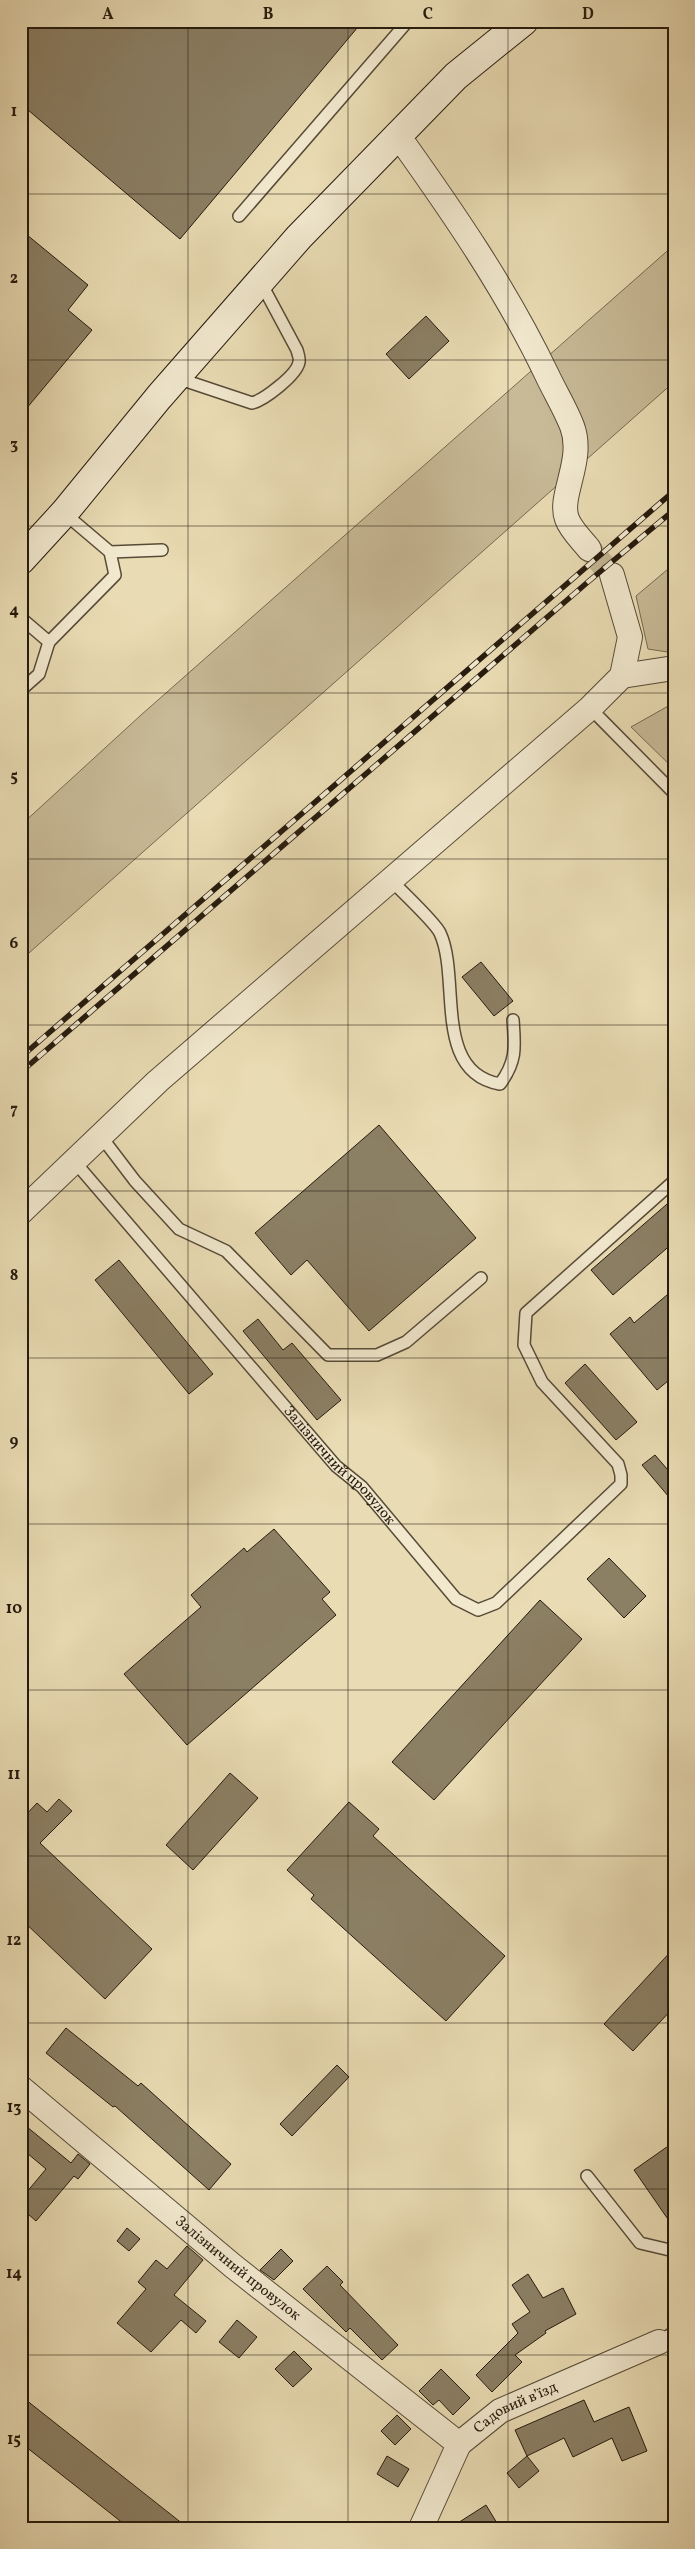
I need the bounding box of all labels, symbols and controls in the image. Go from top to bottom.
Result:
text: A [102,4,114,26]
text: B [263,4,274,26]
text: C [423,4,433,26]
text: D [582,4,594,26]
text: 1 [11,101,17,123]
text: 2 [10,268,18,290]
text: 3 [10,434,18,456]
text: 4 [9,600,19,622]
text: 5 [10,766,18,788]
text: 6 [10,933,19,955]
text: 7 [10,1099,18,1121]
text: 8 [10,1265,18,1287]
street label: Залізничний провулок [278,1401,400,1529]
text: 9 [10,1431,19,1453]
text: 10 [6,1598,22,1620]
text: 11 [8,1764,20,1786]
text: 12 [7,1930,21,1952]
text: 13 [7,2097,21,2119]
street label: Залізничний провулок [170,2211,305,2326]
text: 14 [6,2263,22,2285]
street label: Садовий в’їзд [469,2377,561,2439]
text: 15 [7,2429,21,2451]

